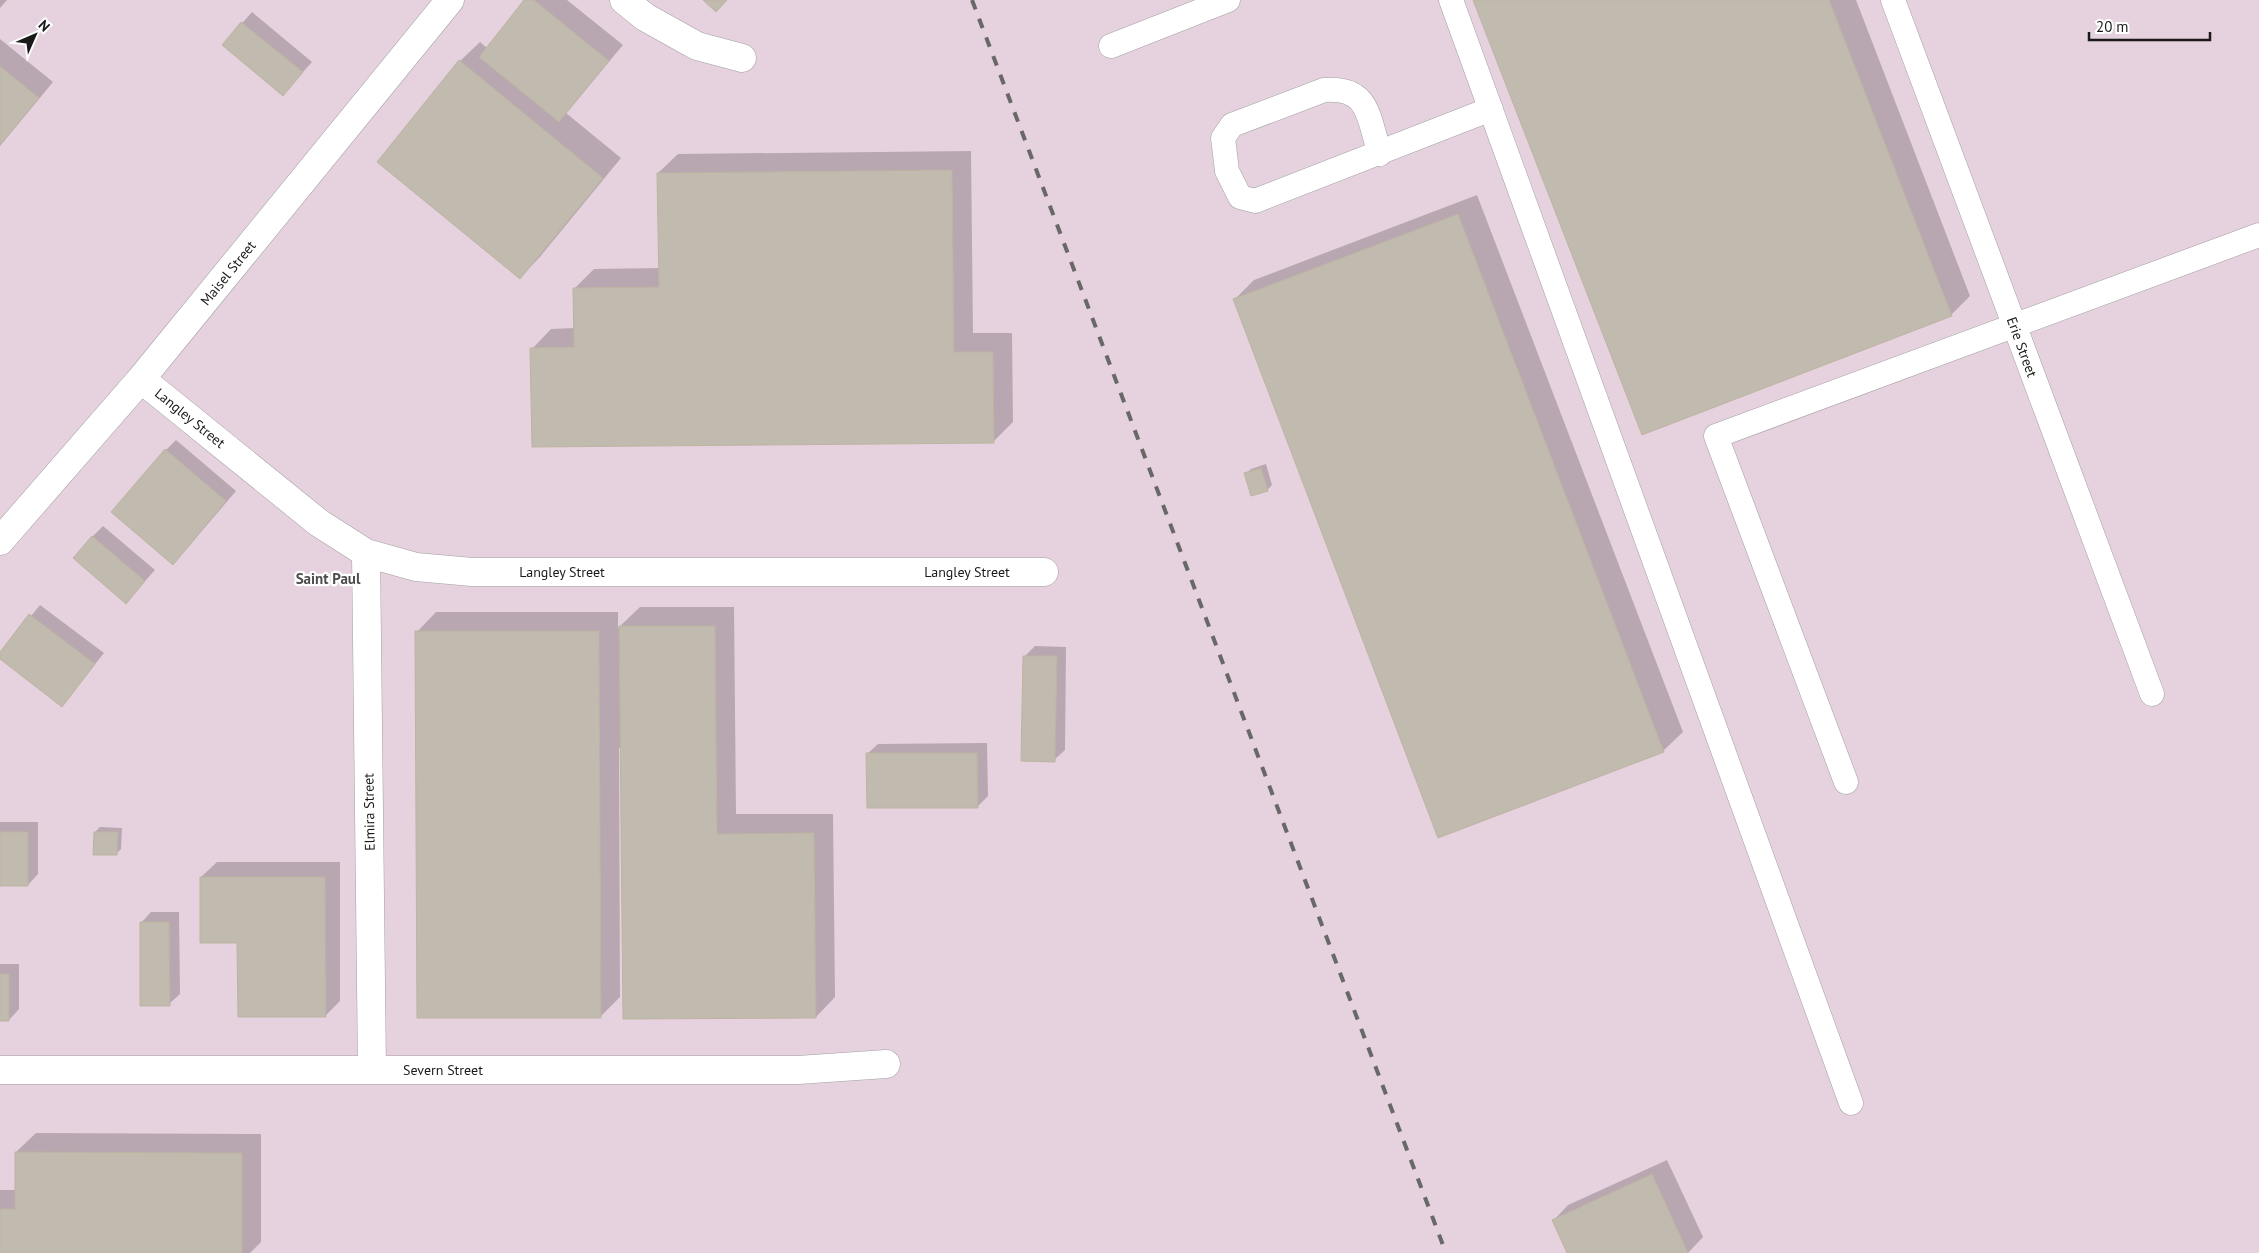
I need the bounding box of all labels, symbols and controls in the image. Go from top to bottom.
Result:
north arrow [10,10,60,60]
scale bar [2089,10,2210,42]
text: N [35,16,54,35]
text: 20 m [2096,17,2129,36]
street label: Maisel Street [196,237,260,309]
street label: Erie Street [2003,314,2041,380]
street label: Langley Street [151,384,229,452]
street label: Langley Street [519,563,605,581]
street label: Langley Street [924,563,1010,581]
district label: Saint Paul [296,569,361,588]
street label: Elmira Street [359,773,379,851]
street label: Severn Street [403,1061,483,1079]

